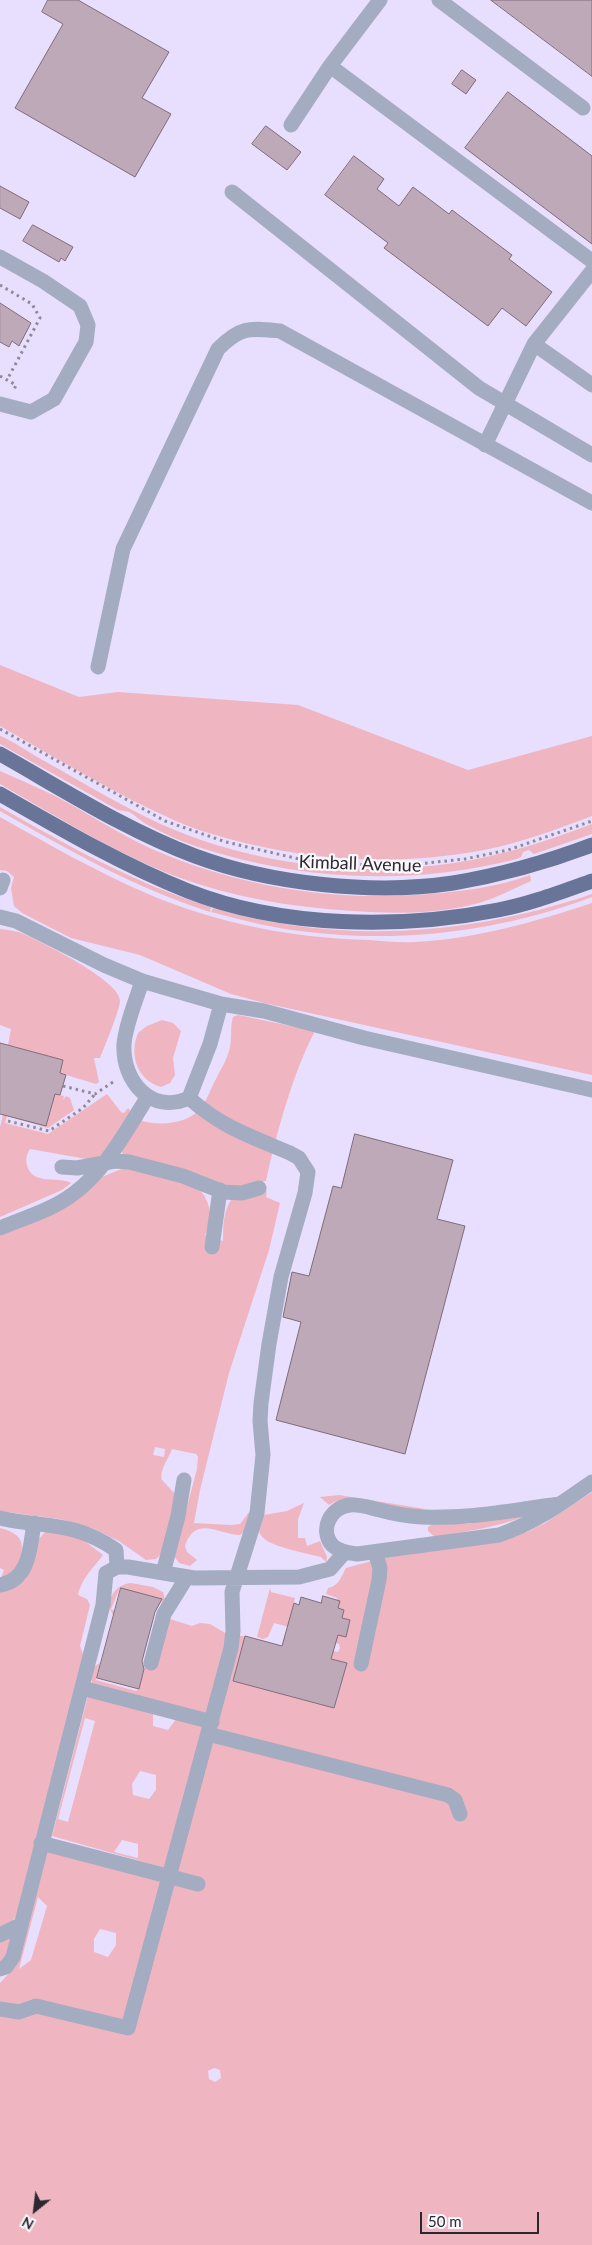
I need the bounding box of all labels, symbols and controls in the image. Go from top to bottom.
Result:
street label: Kimball Avenue [298,851,422,877]
north arrow [10,2185,60,2235]
scale bar [422,2202,541,2234]
text: 50 m [428,2212,462,2230]
text: N [19,2214,36,2234]

